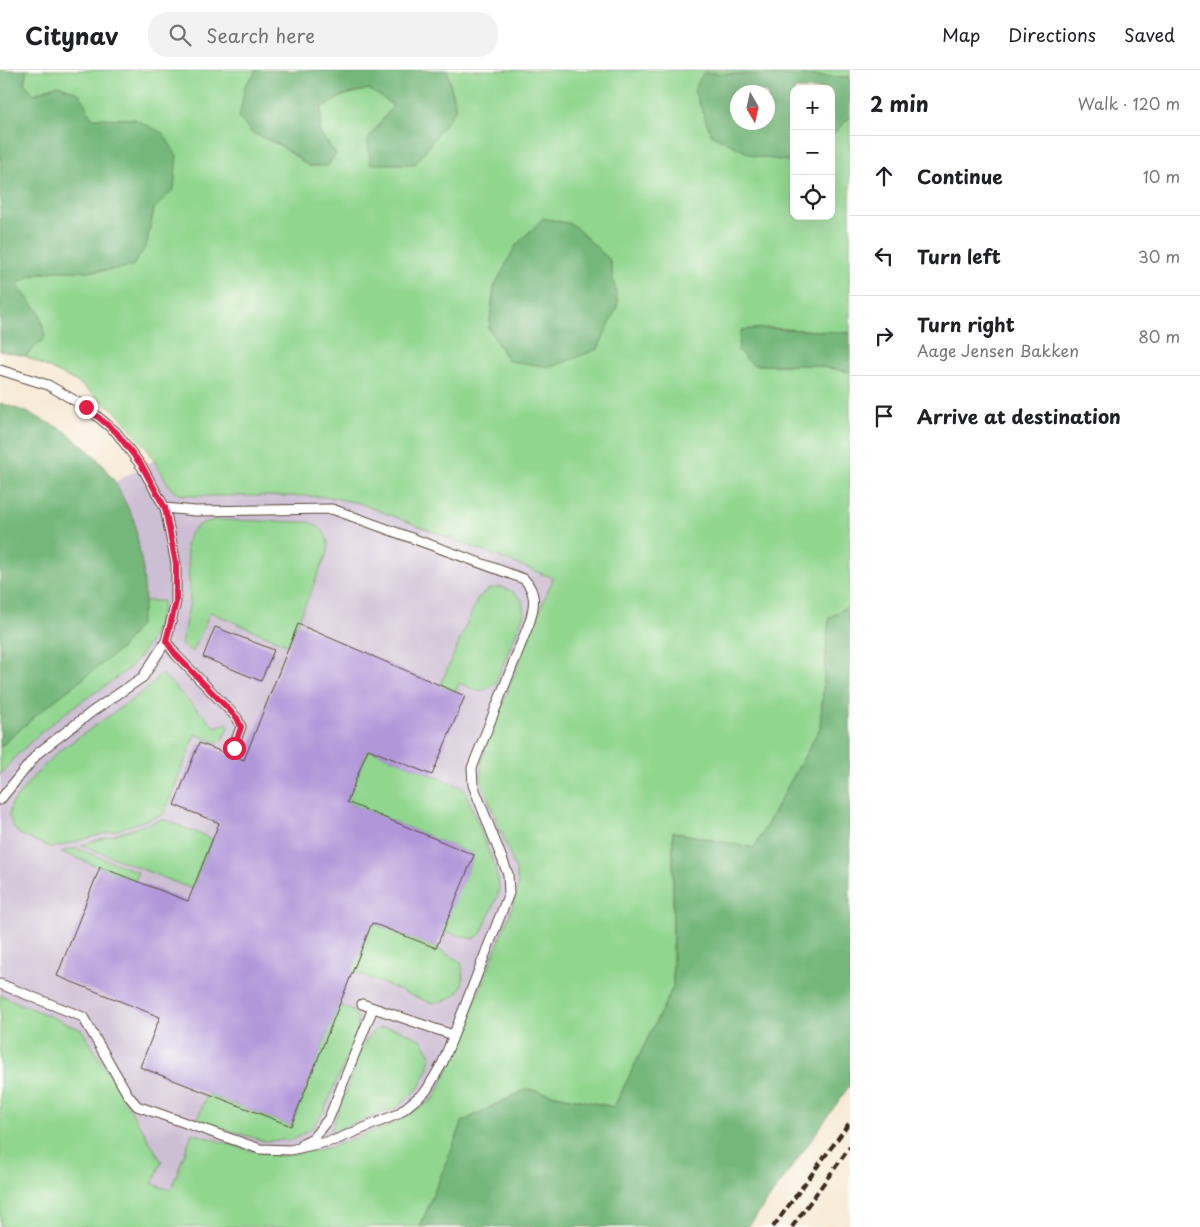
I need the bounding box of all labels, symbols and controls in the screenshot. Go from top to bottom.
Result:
search box [148,12,498,57]
text: Citynav [25,17,118,53]
icon: search [166,21,194,49]
text: Search here [206,21,315,49]
text: Map [942,21,980,48]
text: Directions [1008,21,1096,48]
text: Saved [1124,21,1175,48]
north arrow [730,85,775,130]
map controls [790,85,835,220]
button: + [790,85,835,130]
text: 2 min [870,87,929,119]
text: Walk · 120 m [1078,91,1180,115]
button: − [790,130,835,175]
icon: ahead [870,162,898,190]
text: Continue [917,162,1003,190]
text: 10 m [1143,164,1180,188]
button: locate [790,175,835,220]
icon: left [870,242,898,270]
text: Turn left [917,242,1001,270]
text: 30 m [1138,244,1180,268]
text: Turn right [917,310,1015,338]
icon: right [870,322,898,350]
text: 80 m [1138,324,1180,348]
text: Aage Jensen Bakken [917,338,1079,362]
route end [75,396,98,419]
icon: arrive [870,402,898,430]
text: Arrive at destination [917,402,1121,430]
route start [223,737,246,760]

